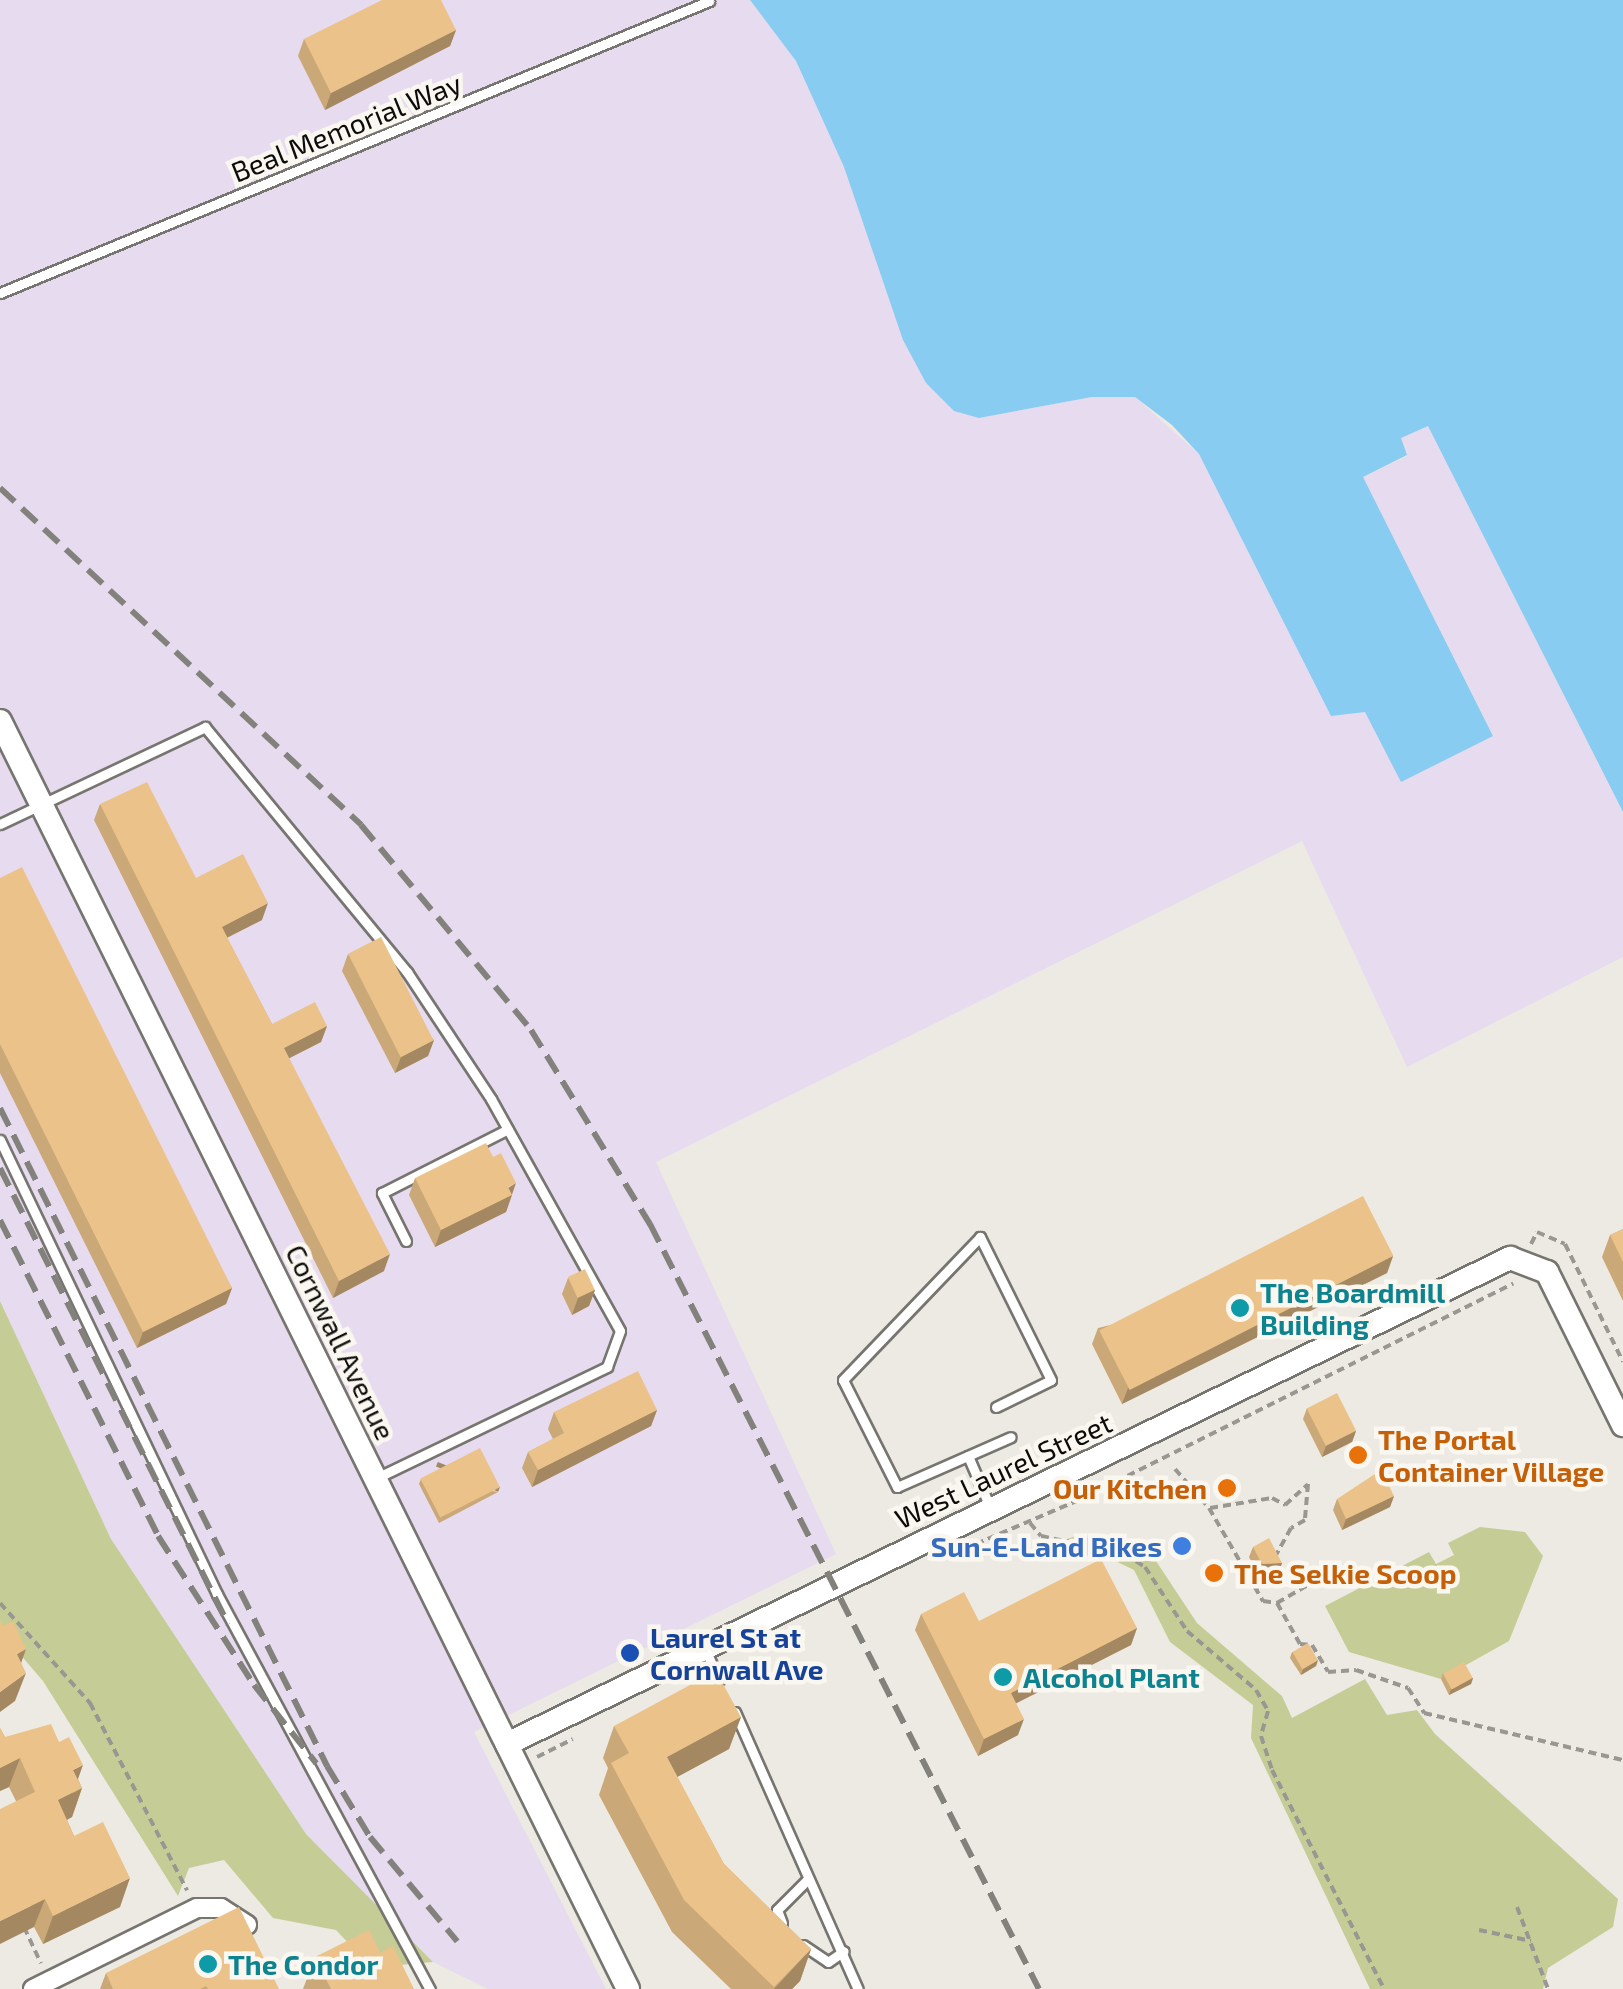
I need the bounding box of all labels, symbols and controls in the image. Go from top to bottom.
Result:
street label: Beal Memorial Way [225,65,467,189]
street label: Cornwall Avenue [279,1238,403,1446]
place label: The Boardmill Building [1260,1275,1445,1341]
marker: The Boardmill Building [1229,1297,1251,1319]
street label: West Laurel Street [889,1405,1117,1535]
place label: The Portal Container Village [1378,1422,1605,1488]
marker: The Portal Container Village [1347,1444,1369,1466]
place label: Our Kitchen [1052,1471,1207,1505]
marker: Our Kitchen [1216,1477,1238,1499]
place label: Sun-E-Land Bikes [931,1529,1162,1563]
marker: Sun-E-Land Bikes [1171,1535,1193,1557]
place label: The Selkie Scoop [1234,1556,1456,1590]
marker: The Selkie Scoop [1203,1562,1225,1584]
place label: Laurel St at Cornwall Ave [650,1620,825,1686]
marker: Laurel St at Cornwall Ave [619,1642,641,1664]
place label: Alcohol Plant [1023,1660,1200,1694]
marker: Alcohol Plant [992,1666,1014,1688]
place label: The Condor [228,1947,379,1981]
marker: The Condor [197,1953,219,1975]

